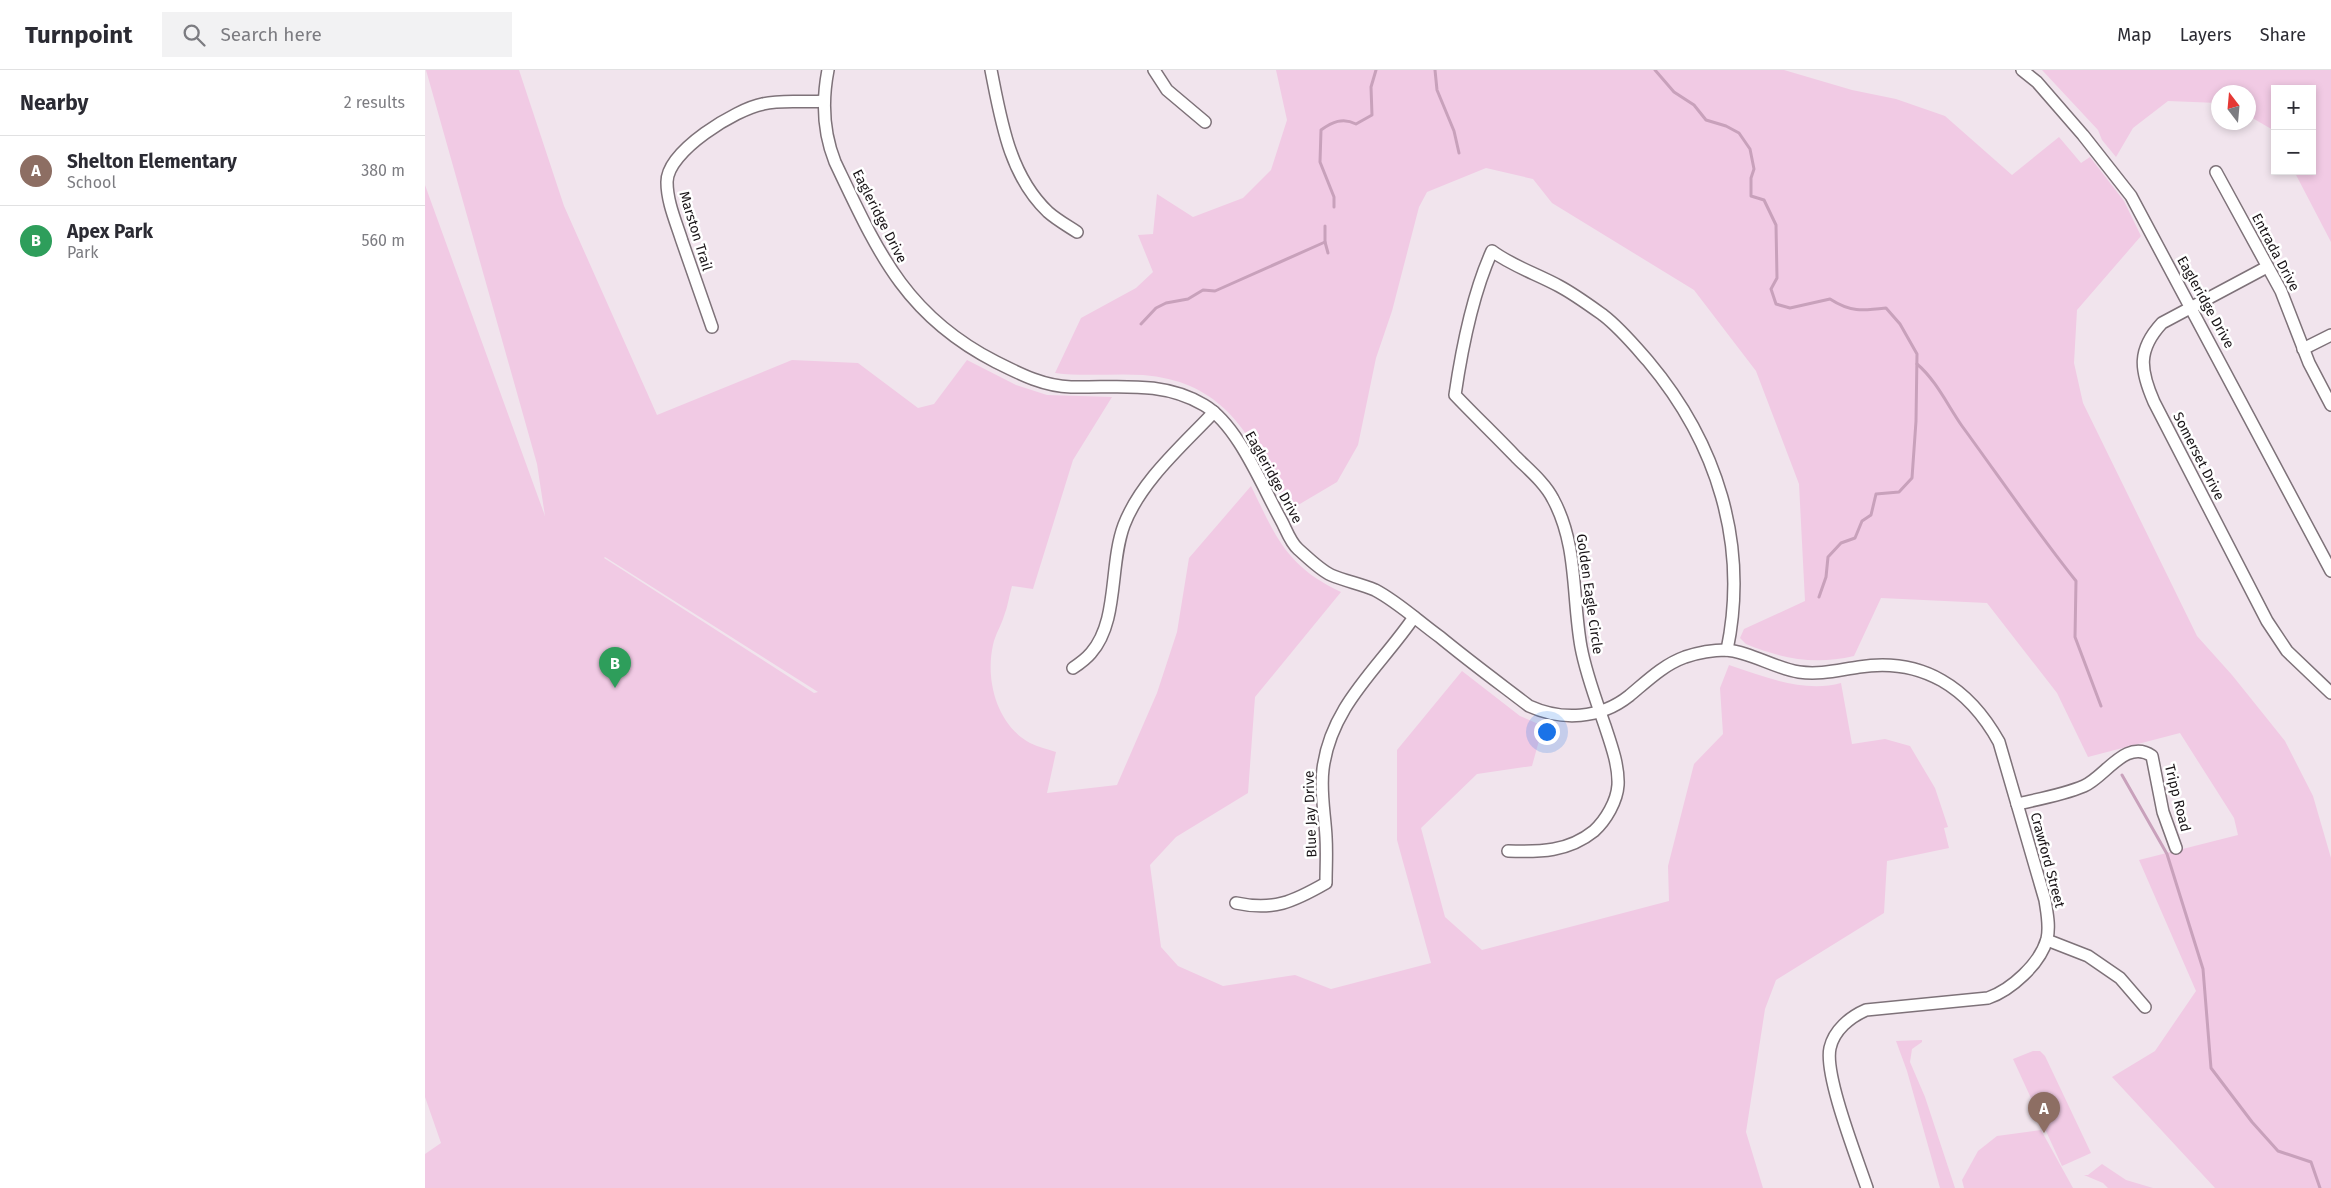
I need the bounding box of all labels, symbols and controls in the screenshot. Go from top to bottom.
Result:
search box [162,12,512,57]
text: Turnpoint [25,21,132,49]
icon: search [180,21,208,49]
text: Search here [220,23,322,46]
text: Map [2117,24,2152,46]
text: Layers [2180,24,2232,46]
text: Share [2260,24,2306,46]
north arrow [2211,85,2256,130]
map controls [2271,85,2316,175]
button: + [2271,85,2316,130]
text: Nearby [20,90,88,116]
text: 2 results [344,93,405,112]
button: − [2271,130,2316,175]
text: Shelton Elementary [67,150,237,173]
text: A [31,161,41,180]
text: 380 m [361,161,405,180]
street label: Eagleridge Drive [849,167,910,266]
text: School [67,173,116,192]
street label: Marston Trail [675,189,716,273]
street label: Entrada Drive [2248,210,2303,294]
text: Apex Park [67,220,153,243]
text: B [31,231,41,250]
text: 560 m [362,231,405,250]
text: Park [67,243,99,262]
street label: Eagleridge Drive [2173,253,2238,351]
street label: Somerset Drive [2169,409,2228,503]
street label: Eagleridge Drive [1241,428,1306,526]
street label: Golden Eagle Circle [1573,533,1606,655]
pin: B [599,647,631,688]
your location [1534,719,1560,745]
street label: Tripp Road [2161,763,2194,834]
street label: Blue Jay Drive [1300,770,1321,858]
street label: Crawford Street [2027,811,2069,911]
pin: A [2028,1092,2060,1133]

